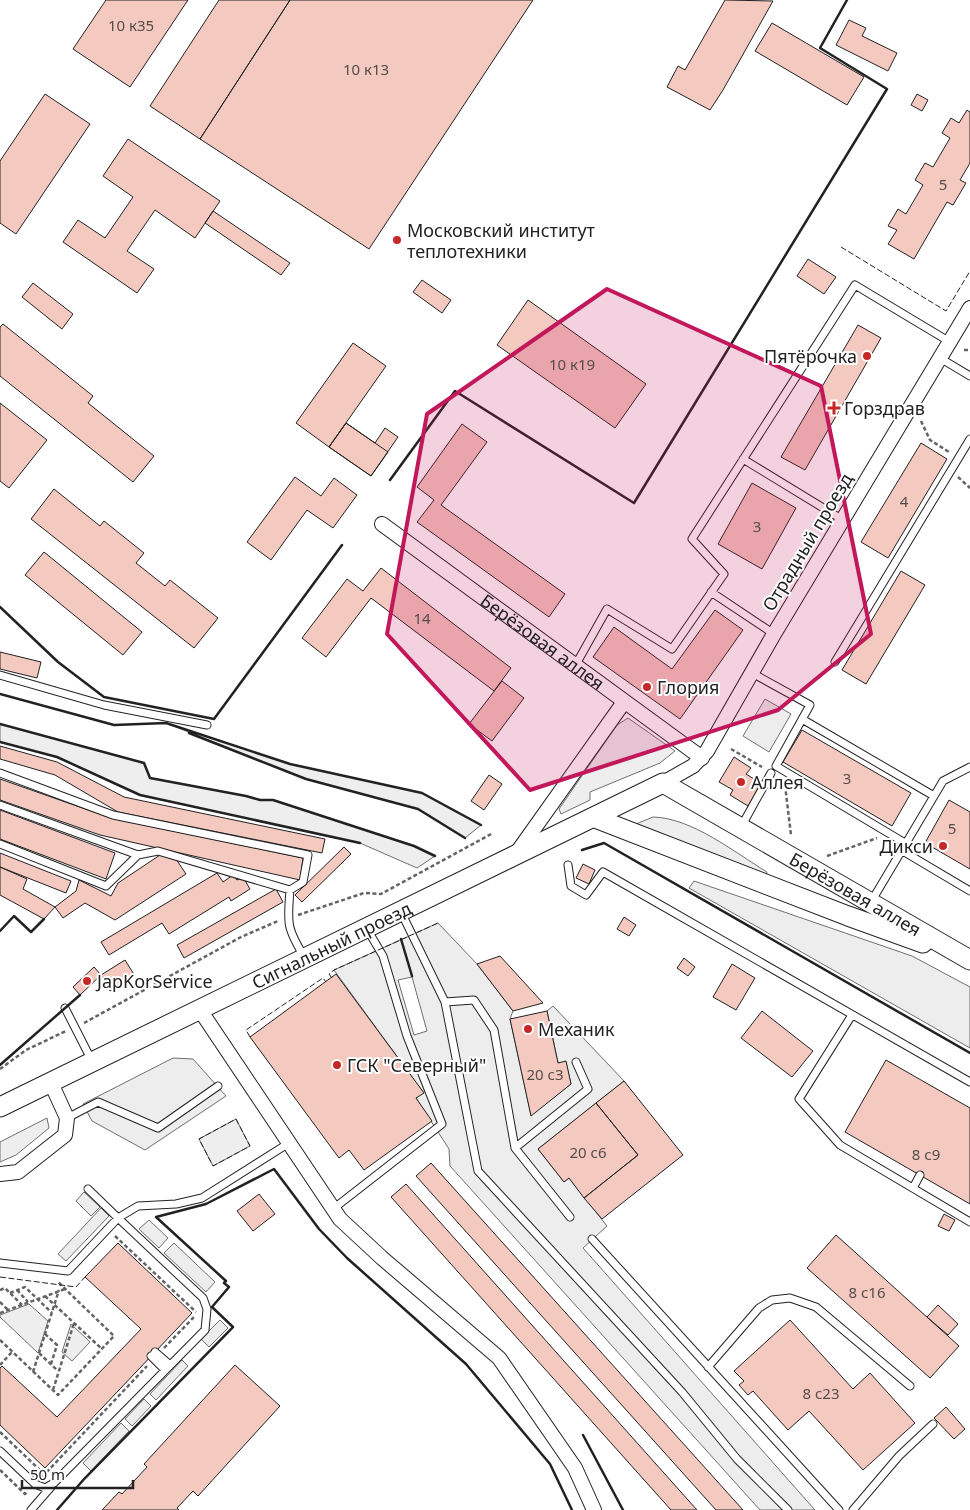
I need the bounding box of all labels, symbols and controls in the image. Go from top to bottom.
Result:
house number: 10 к35 [108,15,154,35]
house number: 10 к13 [343,59,389,79]
house number: 5 [939,174,947,194]
place label: Московский институт теплотехники [407,218,596,263]
marker: Московский институт теплотехники [391,234,403,246]
place label: Пятёрочка [764,344,857,368]
marker: Пятёрочка [861,350,873,362]
house number: 10 к19 [549,354,595,374]
place label: Горздрав [844,396,925,420]
marker: Горздрав [828,402,840,414]
street label: Отрадный проезд [756,469,858,615]
house number: 4 [900,491,909,511]
house number: 3 [753,516,761,536]
street label: Берёзовая аллея [476,588,609,695]
house number: 14 [413,608,431,628]
place label: Глория [657,675,719,699]
marker: Глория [641,681,653,693]
house number: 3 [843,768,851,788]
place label: Аллея [751,770,804,794]
marker: Аллея [735,776,747,788]
house number: 5 [948,818,956,838]
place label: Дикси [879,834,933,858]
marker: Дикси [937,840,949,852]
street label: Берёзовая аллея [785,847,925,941]
street label: Сигнальный проезд [248,896,415,994]
place label: JapKorService [95,969,213,993]
marker: JapKorService [81,975,93,987]
place label: Механик [538,1017,615,1041]
marker: Механик [522,1023,534,1035]
place label: ГСК "Северный" [347,1053,486,1077]
marker: ГСК "Северный" [331,1059,343,1071]
house number: 20 с3 [526,1064,564,1084]
house number: 20 с6 [569,1142,607,1162]
house number: 8 с9 [912,1144,940,1164]
house number: 8 с16 [848,1282,886,1302]
house number: 8 с23 [802,1383,840,1403]
scale bar [22,1458,134,1490]
text: 50 m [30,1464,65,1484]

